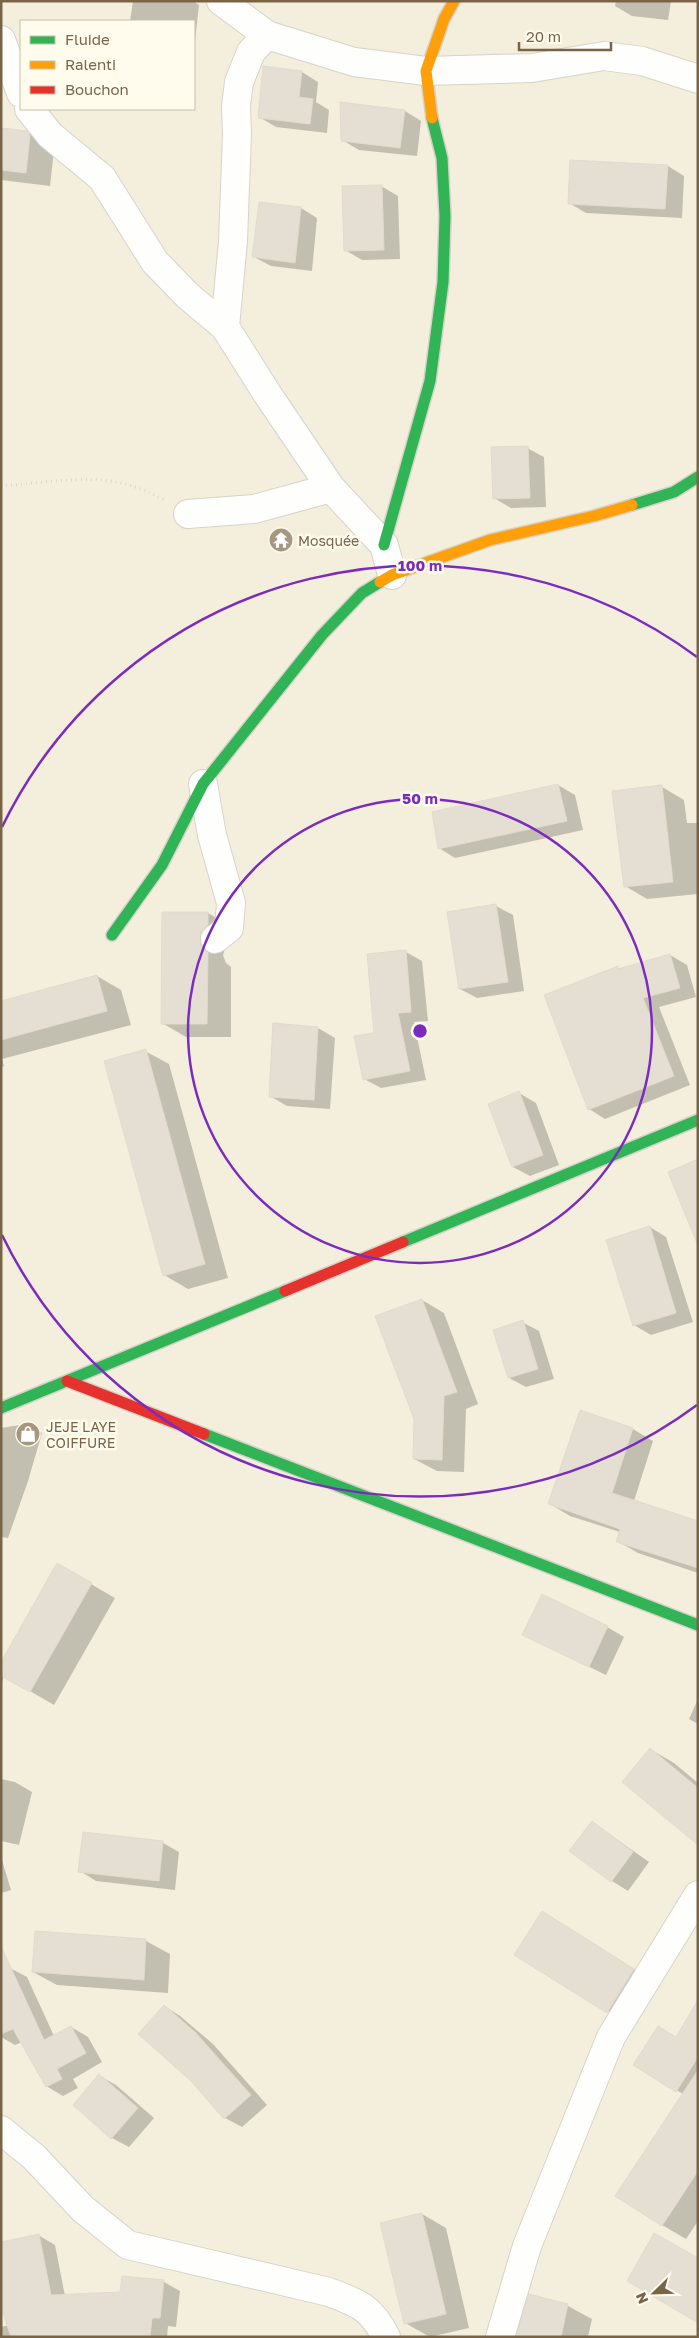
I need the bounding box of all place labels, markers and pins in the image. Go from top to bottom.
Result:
temple icon: Mosquée [268,527,294,553]
place label: Mosquée [298,532,359,549]
centre of rings [411,1022,429,1040]
place label: JEJE LAYE COIFFURE [46,1418,116,1451]
shop icon: JEJE LAYE COIFFURE [15,1421,41,1447]

